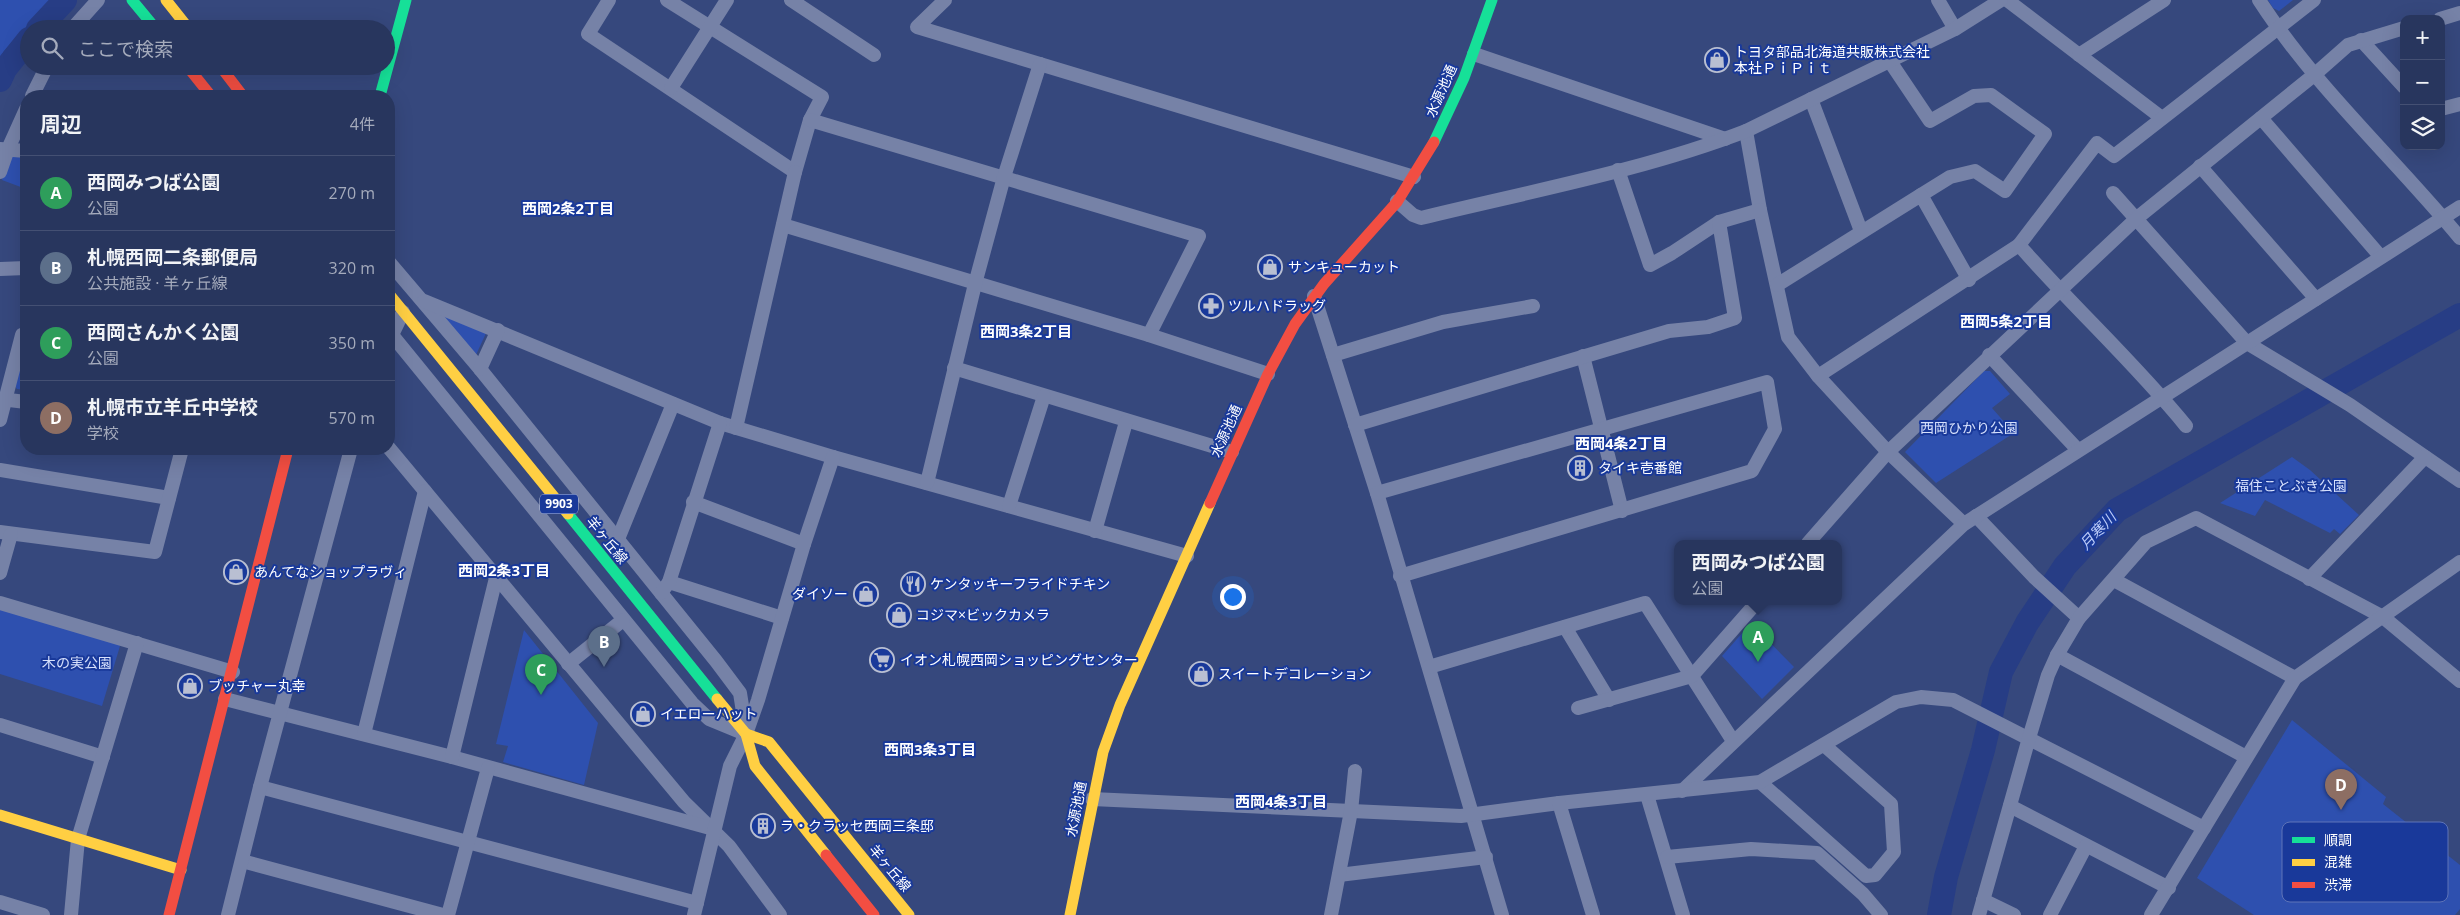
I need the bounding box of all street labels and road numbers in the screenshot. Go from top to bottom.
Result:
street label: 水源池通 [1420,61,1461,120]
street label: 水源池通 [1205,401,1246,460]
road number: 9903 [540,494,578,514]
street label: 羊ヶ丘線 [582,512,632,567]
street label: 水源池通 [1061,780,1090,838]
street label: 羊ヶ丘線 [865,840,916,895]

